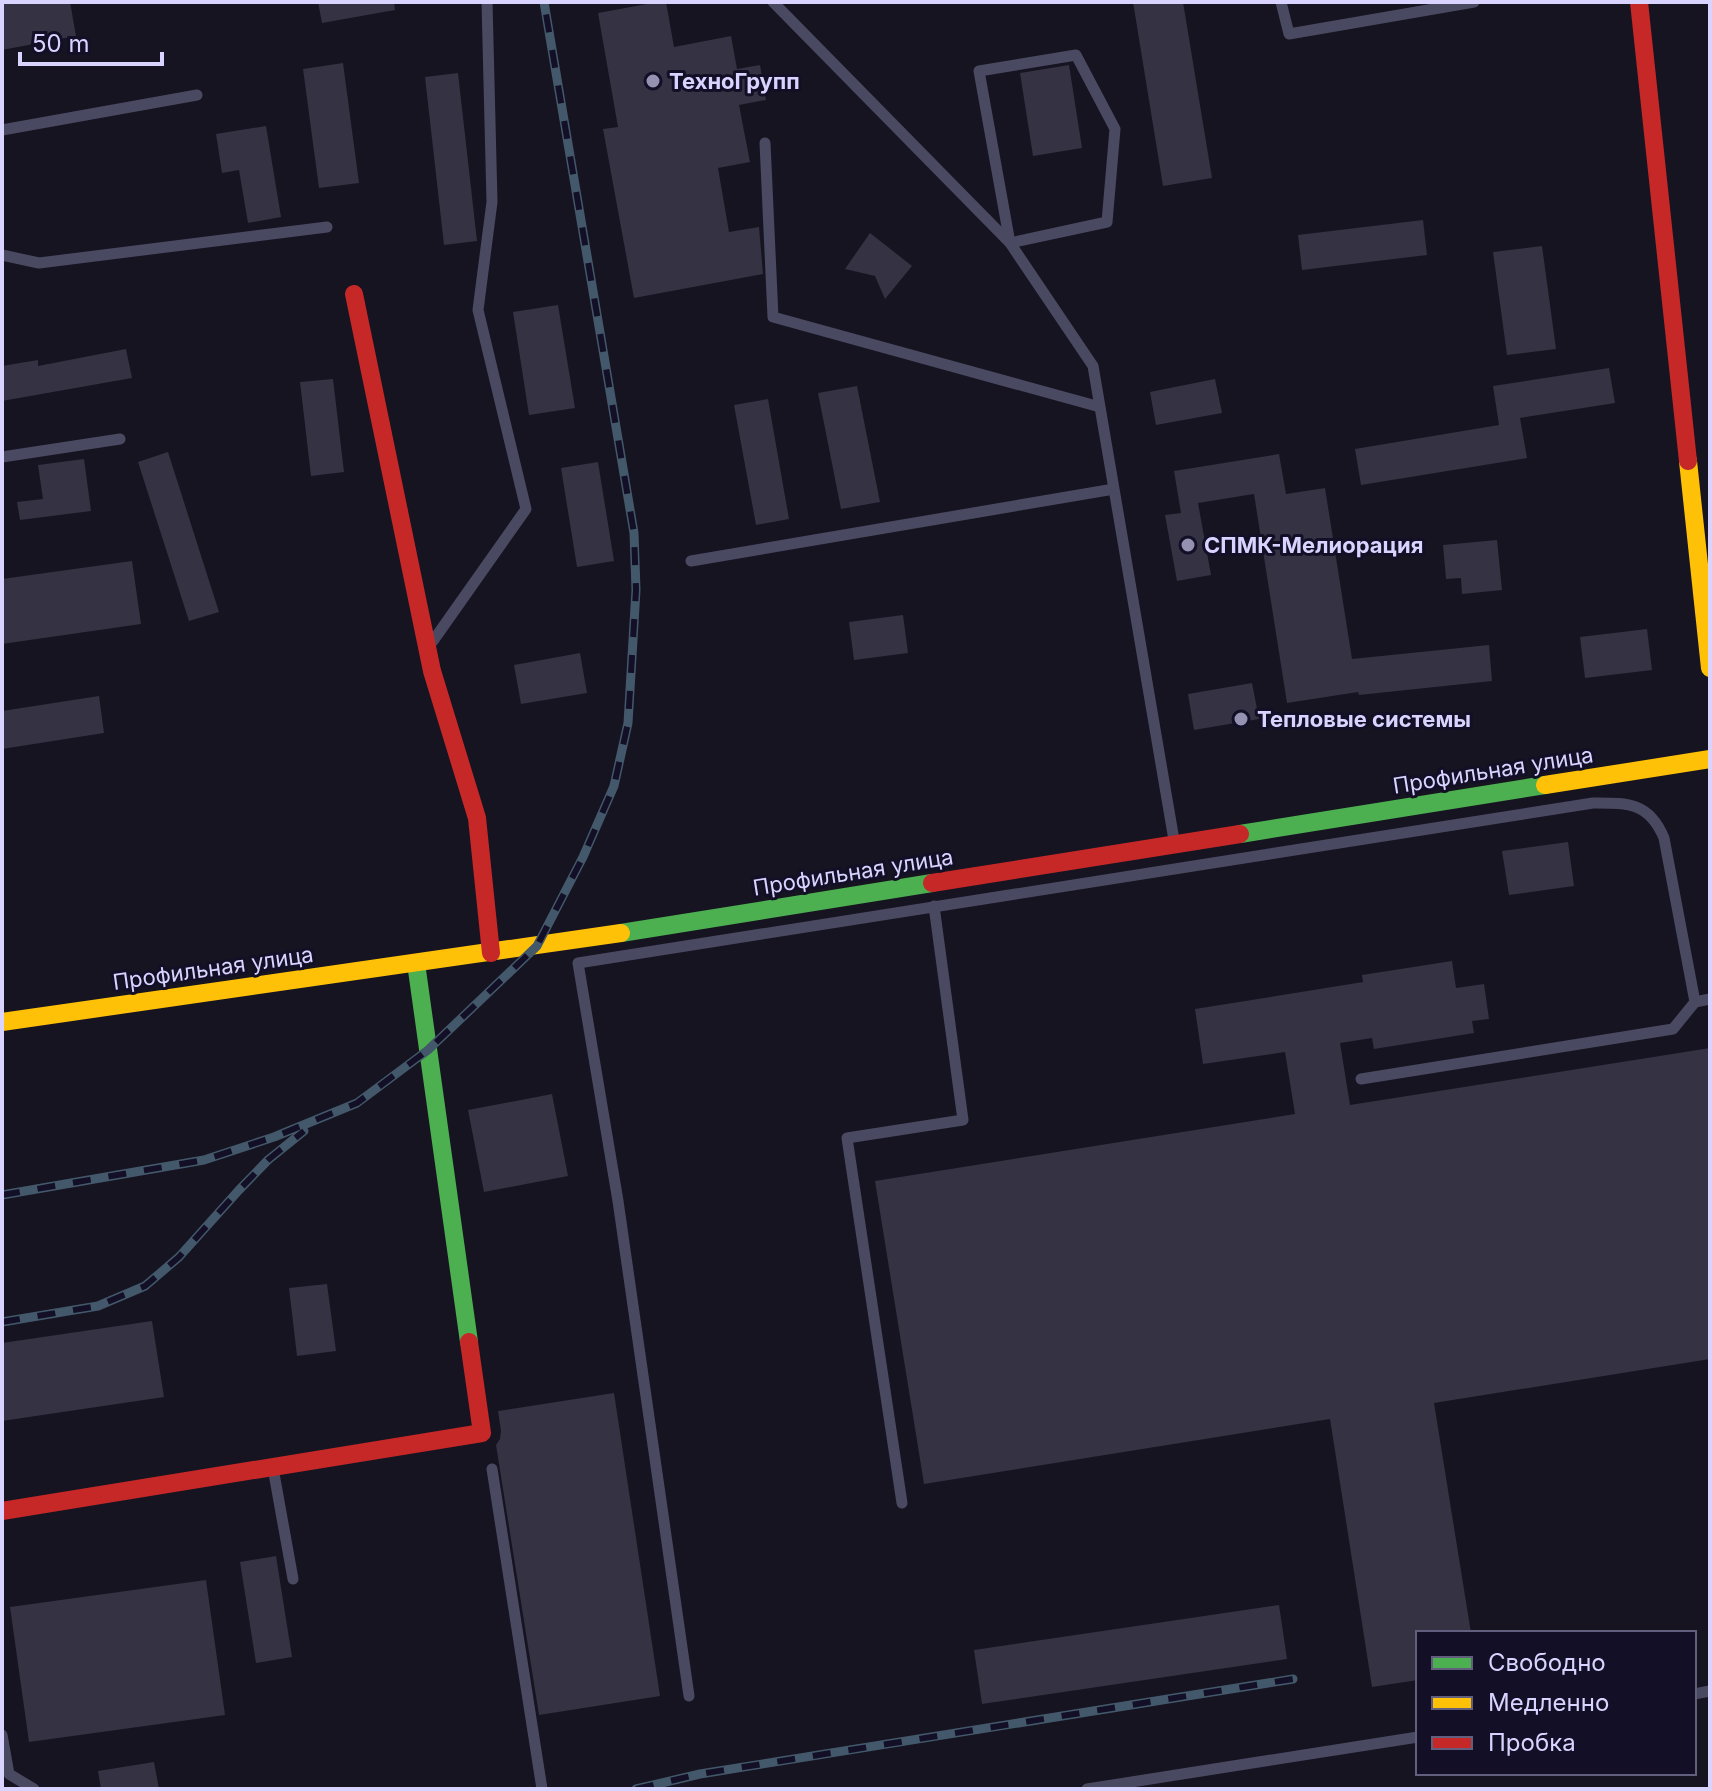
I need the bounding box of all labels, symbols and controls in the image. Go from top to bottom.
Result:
scale bar [20,16,162,66]
text: 50 m [32,29,90,58]
place label: ТехноГрупп [669,68,800,94]
marker: ТехноГрупп [644,72,662,90]
place label: СПМК-Мелиорация [1204,532,1423,558]
marker: СПМК-Мелиорация [1179,536,1197,554]
place label: Тепловые системы [1257,706,1471,732]
marker: Тепловые системы [1232,710,1250,728]
street label: Профильная улица [1391,741,1595,799]
street label: Профильная улица [751,843,955,901]
street label: Профильная улица [111,941,315,995]
legend [1416,1631,1696,1775]
text: Свободно [1488,1648,1606,1677]
text: Медленно [1488,1688,1609,1717]
text: Пробка [1488,1728,1576,1757]

